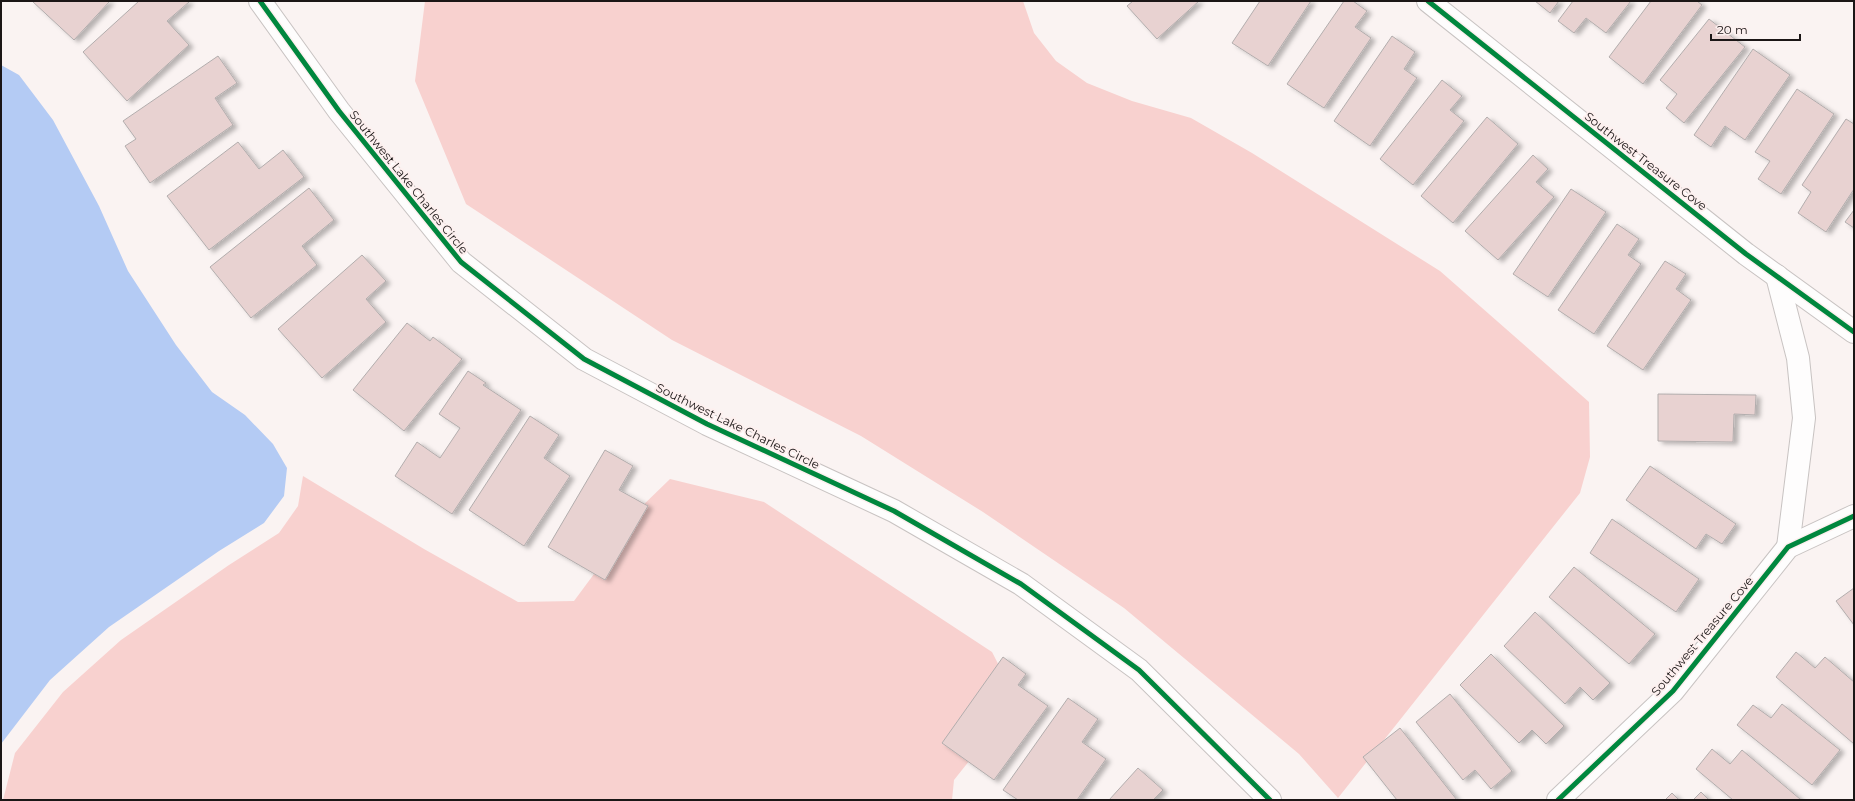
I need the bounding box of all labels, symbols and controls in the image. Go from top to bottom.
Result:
scale bar [1711,16,1800,42]
text: 20 m [1717,22,1748,37]
street label: Southwest Lake Charles Circle [346,107,472,257]
street label: Southwest Treasure Cove [1582,109,1710,213]
street label: Southwest Lake Charles Circle [654,380,822,472]
street label: Southwest Treasure Cove [1648,573,1756,699]

